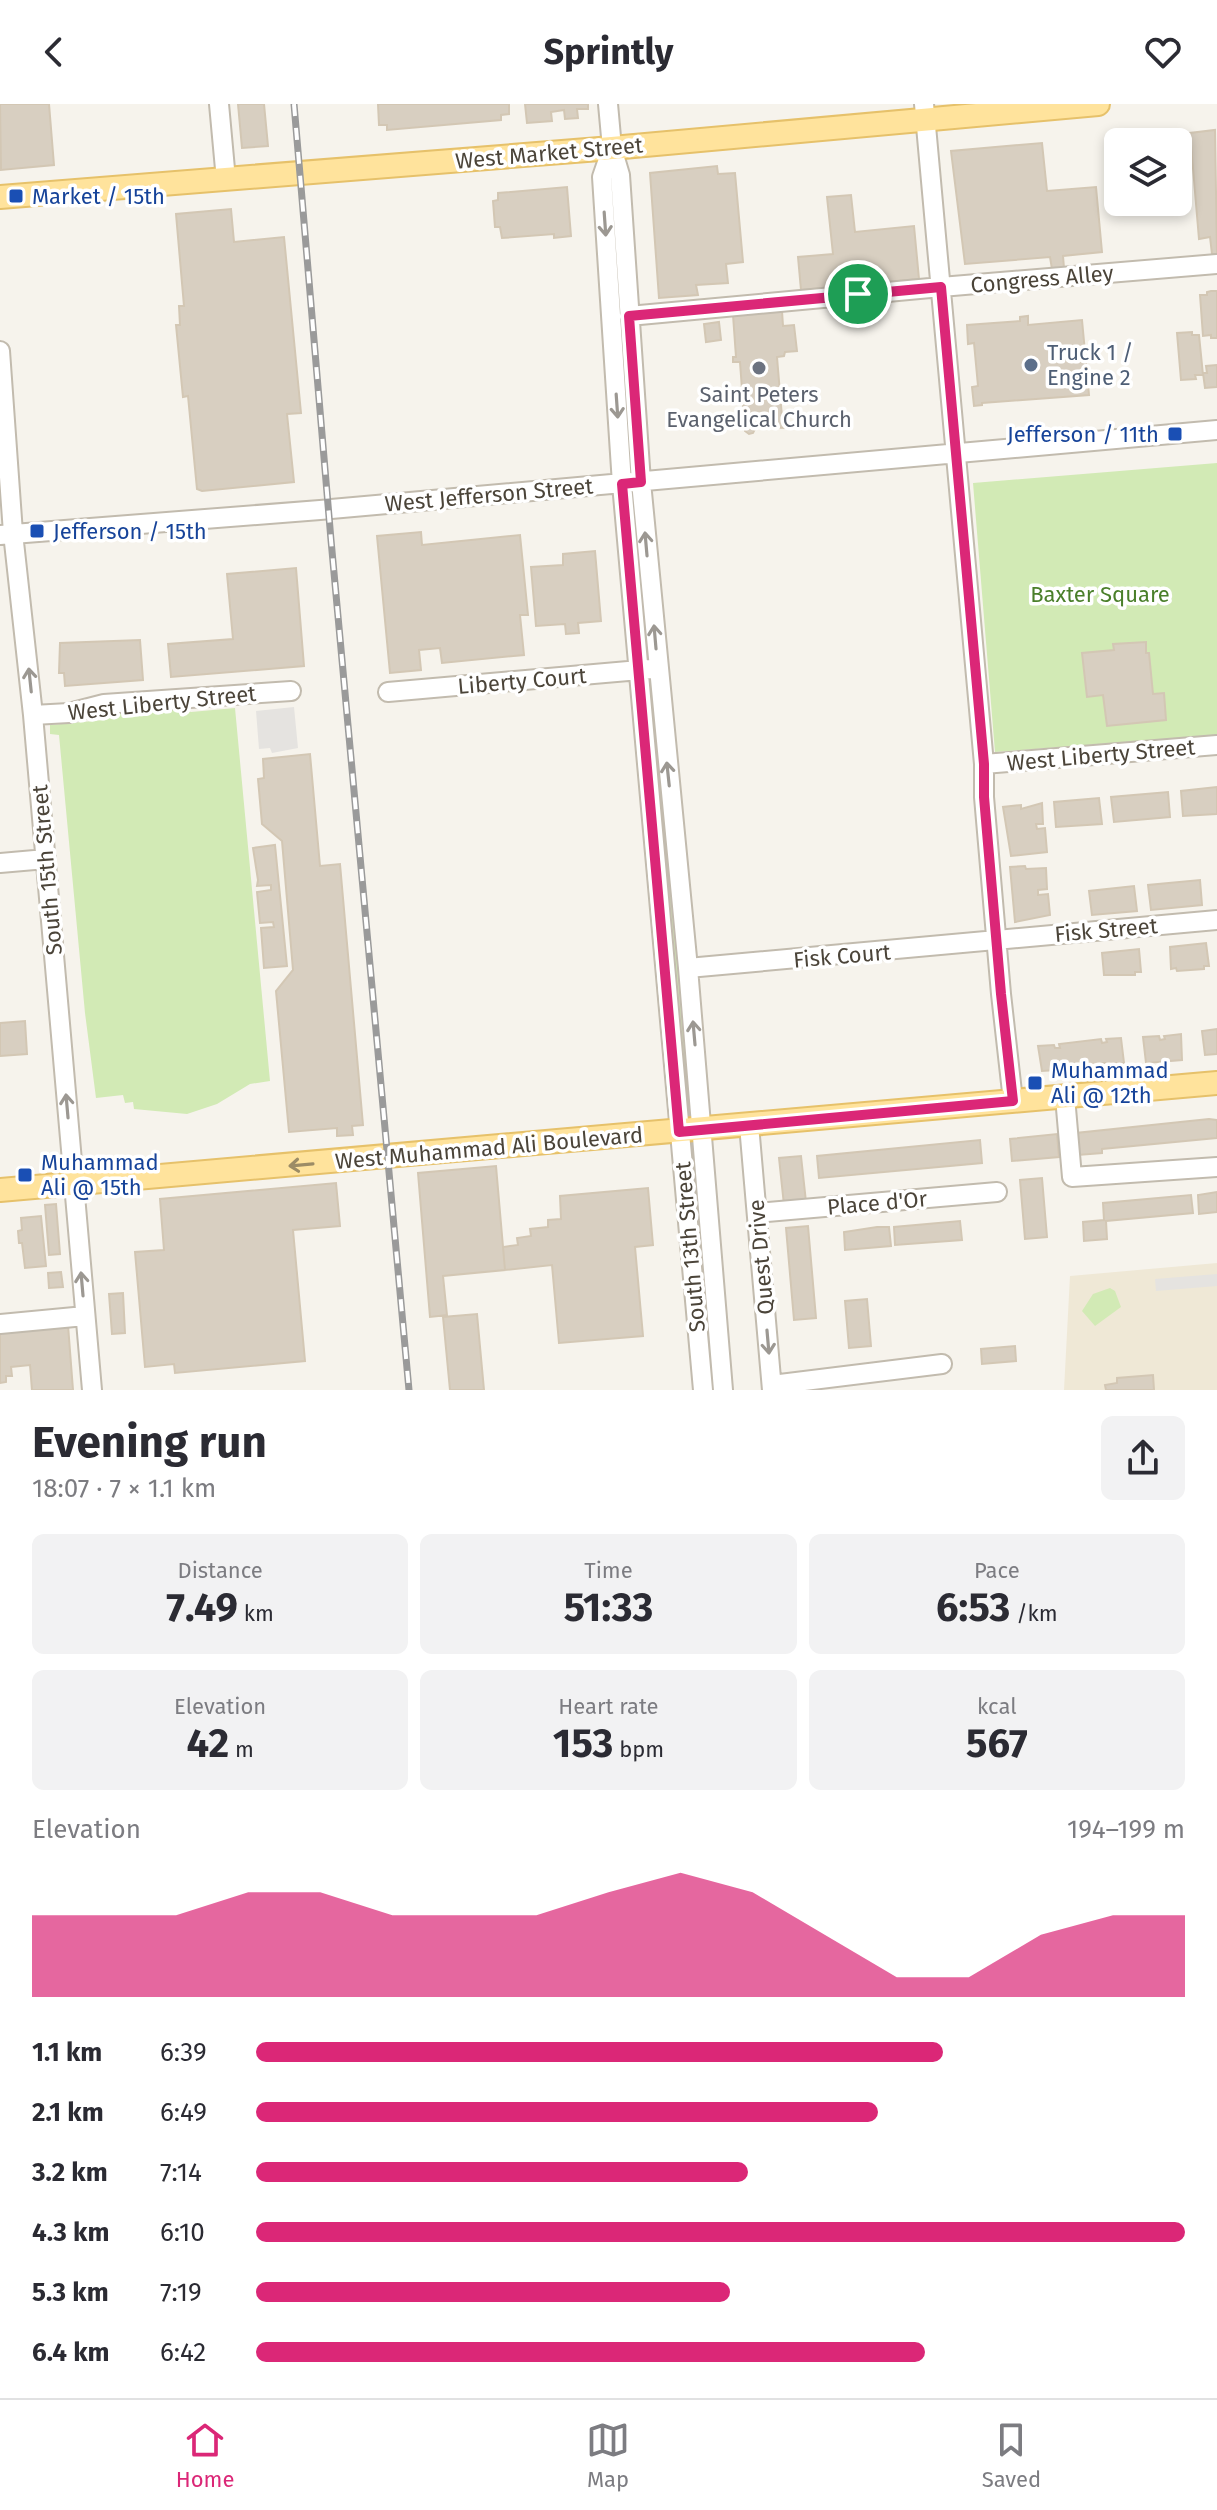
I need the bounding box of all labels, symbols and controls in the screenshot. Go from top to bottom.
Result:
icon: back [32,30,76,74]
text: Sprintly [544,30,673,74]
icon: heart [1141,30,1185,74]
map controls [1104,128,1192,216]
button: layers [1104,128,1192,216]
street label: West Market Street [454,131,644,175]
place label: Market / 15th [32,183,165,210]
marker: Market / 15th [7,187,25,205]
one-way arrow [598,210,613,237]
street label: Congress Alley [970,259,1115,299]
pin [824,260,892,328]
icon: arrive [836,272,880,316]
place label: Truck 1 / Engine 2 [1047,339,1133,391]
marker: Truck 1 / Engine 2 [1022,356,1040,374]
marker: Saint Peters Evangelical Church [750,359,768,377]
place label: Saint Peters Evangelical Church [666,381,852,433]
one-way arrow [610,393,625,419]
place label: Jefferson / 11th [1007,421,1159,448]
marker: Jefferson / 11th [1166,425,1184,443]
street label: West Jefferson Street [384,472,594,518]
place label: Jefferson / 15th [53,518,207,545]
marker: Jefferson / 15th [28,522,46,540]
one-way arrow [638,531,653,558]
park label: Baxter Square [1030,581,1170,608]
one-way arrow [647,624,662,651]
street label: Liberty Court [456,662,588,700]
one-way arrow [22,667,37,694]
street label: West Liberty Street [67,680,257,726]
street label: West Liberty Street [1006,733,1196,777]
one-way arrow [661,762,676,788]
street label: South 15th Street [26,784,68,956]
street label: Fisk Street [1053,912,1159,948]
street label: Fisk Court [792,938,892,974]
one-way arrow [686,1020,701,1047]
place label: Muhammad Ali @ 12th [1051,1057,1169,1109]
marker: Muhammad Ali @ 12th [1026,1074,1044,1092]
one-way arrow [60,1093,75,1120]
street label: West Muhammad Ali Boulevard [334,1121,644,1175]
place label: Muhammad Ali @ 15th [41,1149,159,1201]
one-way arrow [288,1158,315,1173]
street label: South 13th Street [669,1161,711,1333]
marker: Muhammad Ali @ 15th [16,1166,34,1184]
street label: Place d'Or [826,1185,929,1221]
street label: Quest Drive [743,1198,779,1316]
one-way arrow [75,1271,90,1298]
one-way arrow [761,1328,776,1355]
text: Evening run [32,1416,267,1469]
button: share [1101,1416,1185,1500]
text: 18:07 · 7 × 1.1 km [32,1473,216,1504]
text: Distance [177,1557,263,1584]
text: Time [584,1557,633,1584]
text: Pace [974,1557,1020,1584]
text: 7.49 [166,1584,238,1632]
text: 51:33 [564,1584,653,1632]
text: 6:53 [936,1584,1010,1632]
text: km [238,1600,274,1627]
text: /km [1010,1600,1058,1627]
text: Elevation [174,1693,266,1720]
text: Heart rate [558,1693,659,1720]
text: kcal [977,1693,1017,1720]
text: 42 [187,1720,229,1768]
text: 153 [553,1720,613,1768]
text: 567 [966,1720,1028,1768]
text: m [229,1736,254,1763]
text: bpm [613,1736,664,1763]
text: Elevation [32,1814,141,1845]
text: 194–199 m [1067,1814,1185,1845]
text: 1.1 km [32,2037,102,2068]
text: 6:39 [160,2037,207,2068]
text: 2.1 km [32,2097,104,2128]
text: 6:49 [160,2097,207,2128]
text: 3.2 km [32,2157,108,2188]
text: 7:14 [160,2157,202,2188]
text: 4.3 km [32,2217,109,2248]
text: 6:10 [160,2217,205,2248]
text: 5.3 km [32,2277,109,2308]
text: 7:19 [160,2277,202,2308]
text: 6.4 km [32,2337,110,2368]
text: 6:42 [160,2337,206,2368]
tab: Home [176,2418,234,2493]
tab: Map [586,2418,630,2493]
tab: Saved [982,2418,1041,2493]

